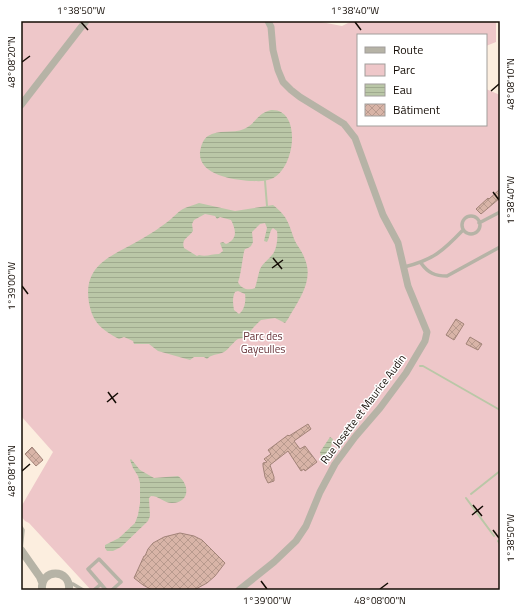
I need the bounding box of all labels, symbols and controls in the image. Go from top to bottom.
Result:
text: 1°38'50"W [57,3,105,18]
text: 1°38'40"W [331,3,379,18]
legend [357,34,487,126]
text: 48°08'20"N [4,36,19,88]
text: Route [393,40,423,59]
text: 48°08'10"N [503,58,518,110]
text: Parc [393,60,415,79]
text: Eau [393,80,412,99]
text: Bâtiment [393,100,441,119]
text: 1°38'40"W [503,176,518,224]
text: 1°39'00"W [4,262,19,310]
park label: Parc des Gayeulles [241,328,285,357]
street label: Rue Josette et Maurice Audin [316,351,410,467]
text: 48°08'10"N [4,445,19,497]
text: 1°38'50"W [503,514,518,562]
text: 1°39'00"W [243,593,291,608]
text: 48°08'00"N [354,593,406,608]

